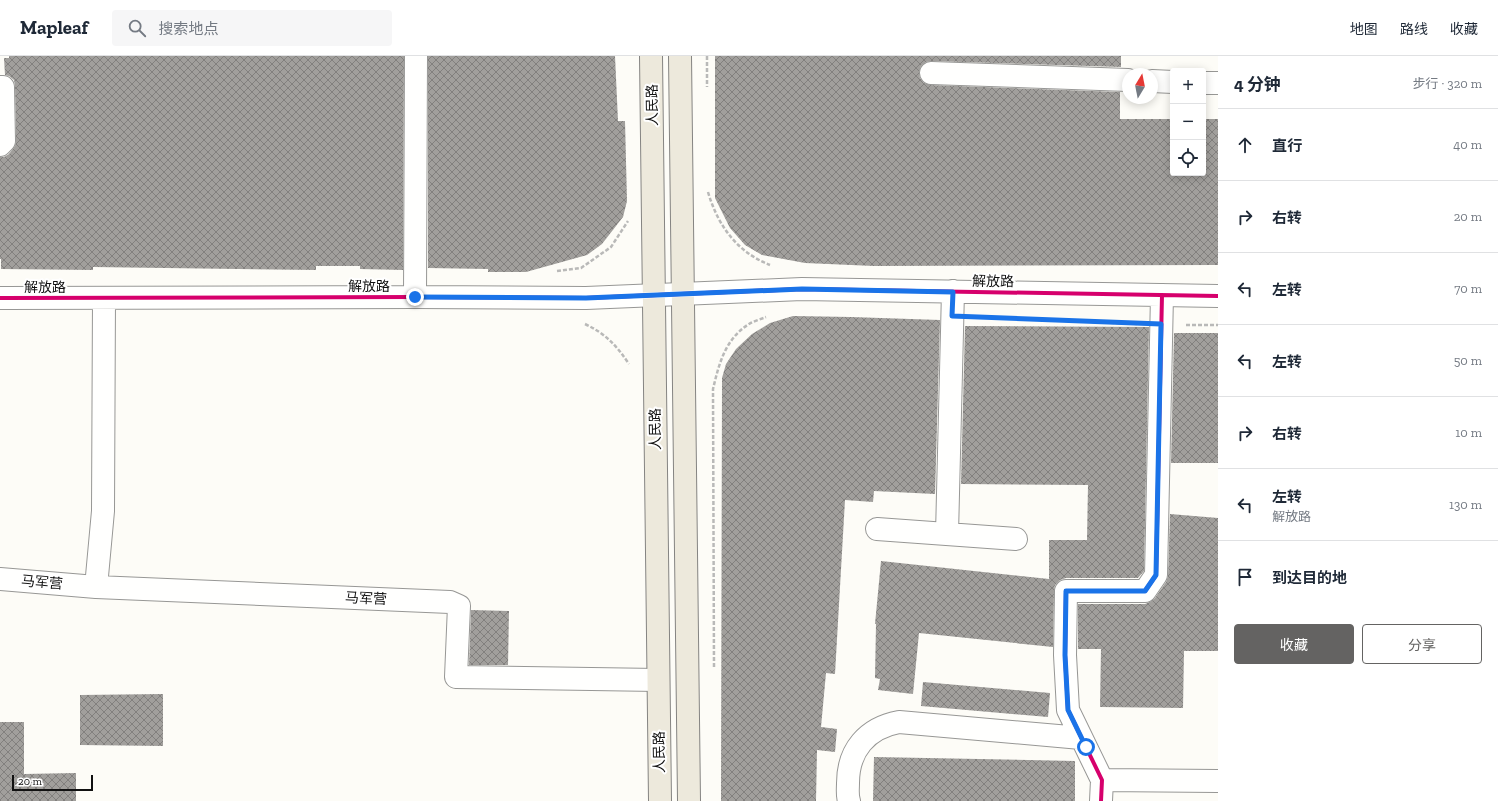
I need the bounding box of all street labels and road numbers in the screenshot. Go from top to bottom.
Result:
street label: 人民路 [644,84,661,126]
street label: 解放路 [972,273,1014,290]
street label: 解放路 [348,278,390,295]
street label: 解放路 [24,279,66,296]
street label: 人民路 [647,408,664,450]
street label: 马军营 [20,572,64,593]
street label: 马军营 [345,589,387,608]
street label: 人民路 [651,731,668,773]

